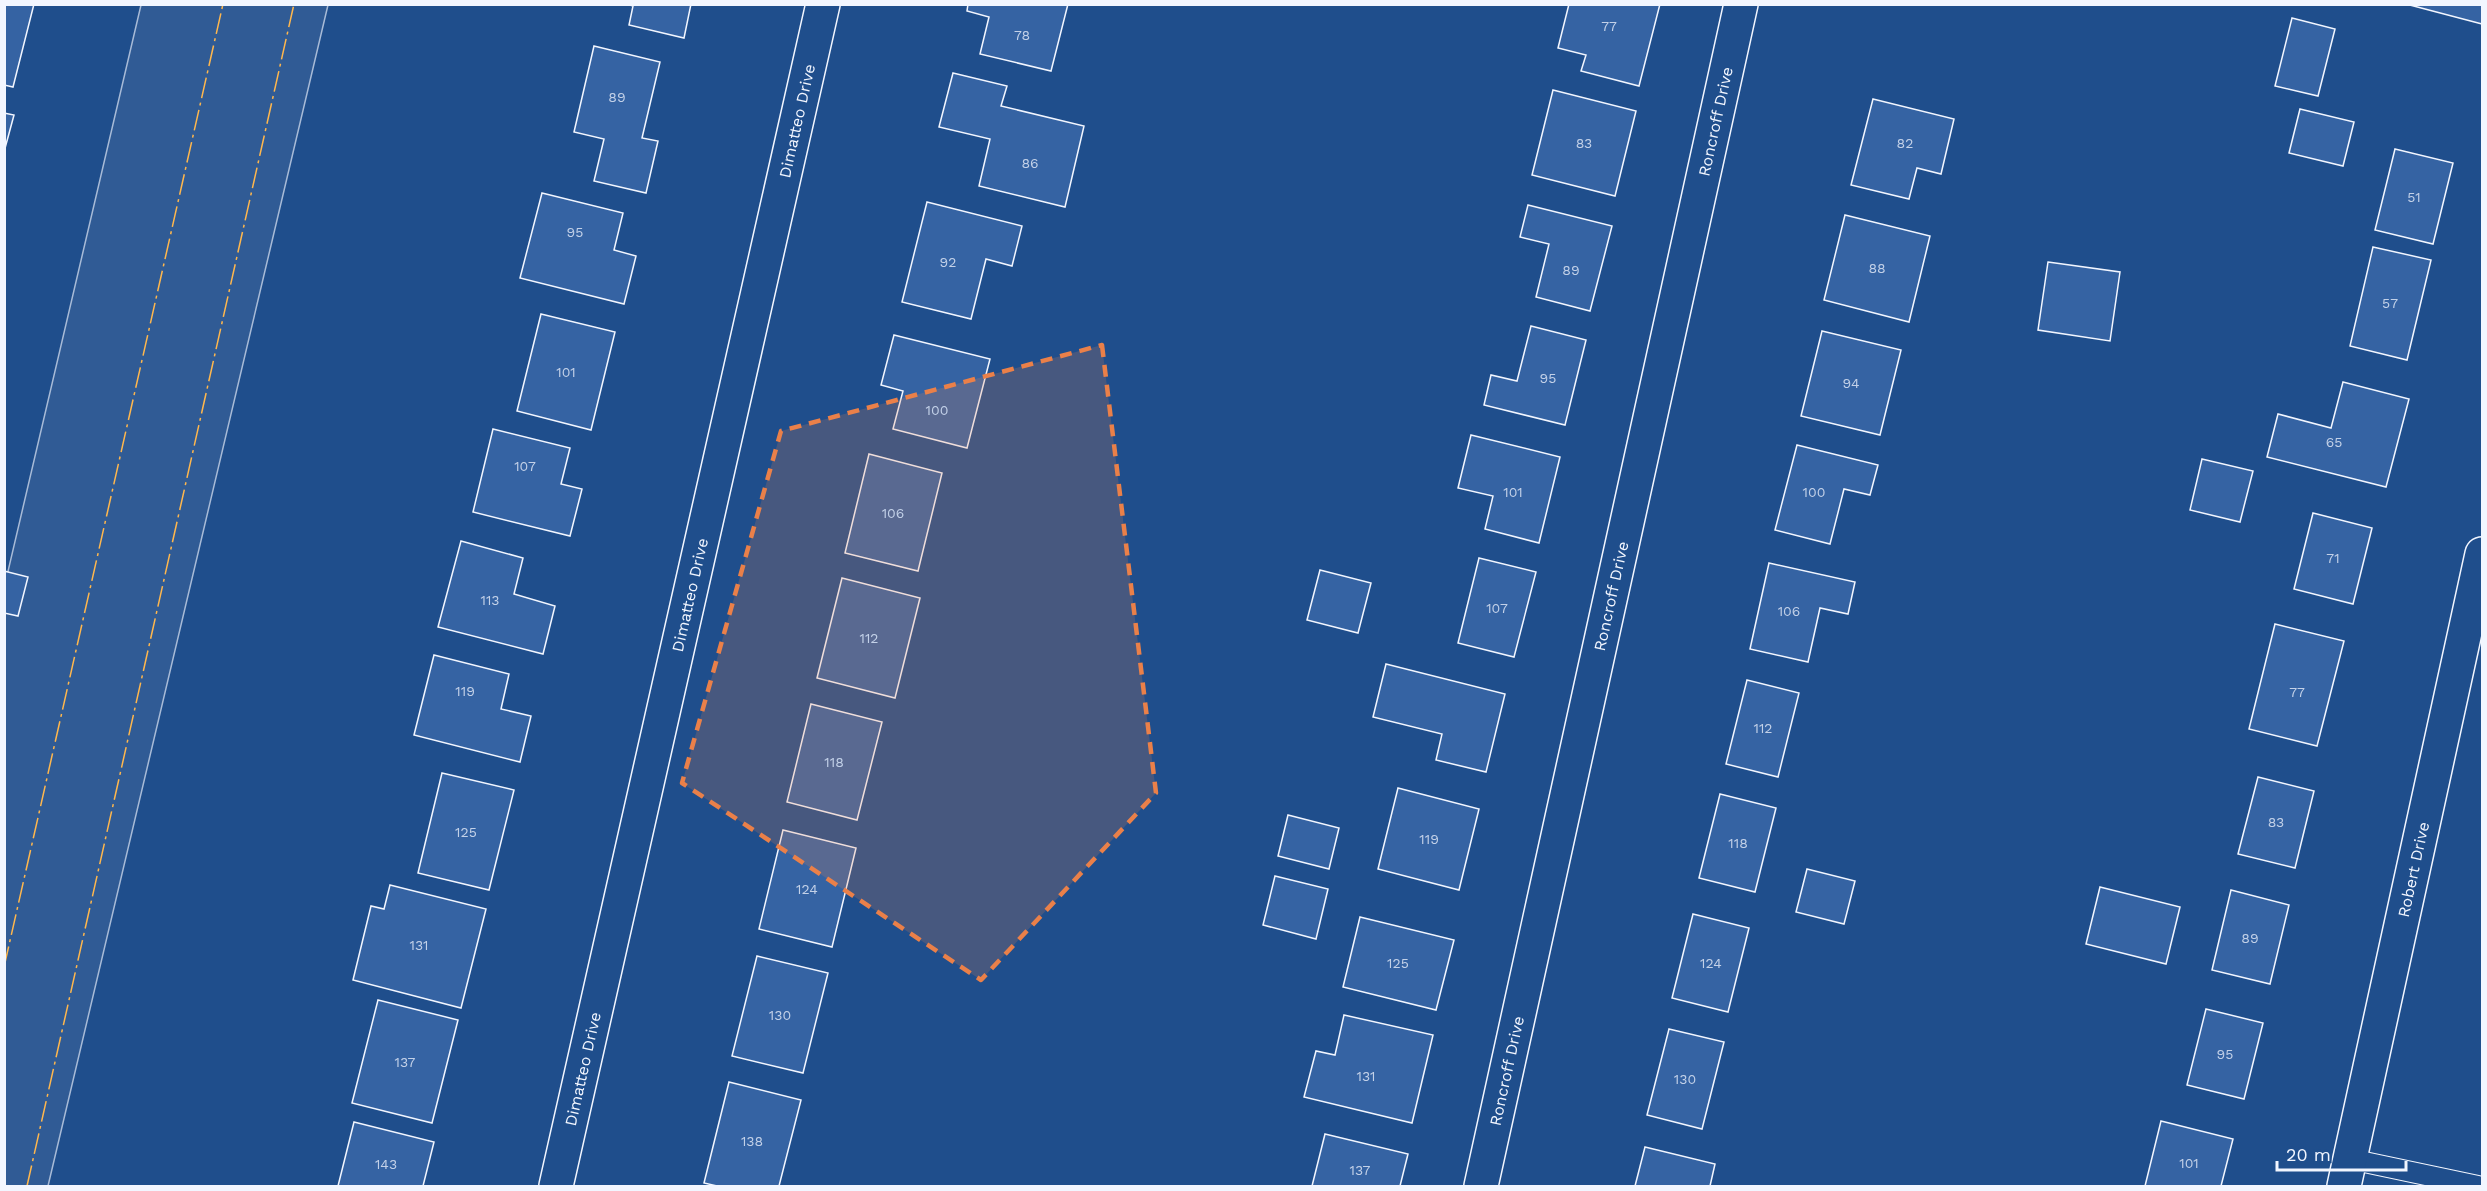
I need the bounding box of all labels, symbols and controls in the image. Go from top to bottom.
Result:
house number: 77 [1601,18,1617,34]
house number: 78 [1014,27,1030,43]
street label: Dimatteo Drive [775,62,819,180]
street label: Roncroff Drive [1694,65,1736,178]
house number: 89 [608,89,626,105]
house number: 83 [1576,135,1592,151]
house number: 82 [1897,135,1913,151]
house number: 86 [1021,155,1039,171]
house number: 51 [2407,189,2421,205]
house number: 95 [567,224,583,240]
house number: 92 [940,254,956,270]
house number: 88 [1868,260,1886,276]
house number: 89 [1562,262,1580,278]
house number: 57 [2382,295,2398,311]
house number: 101 [556,364,576,380]
house number: 95 [1540,370,1556,386]
house number: 94 [1842,375,1860,391]
house number: 100 [926,402,948,418]
house number: 65 [2326,434,2342,450]
house number: 107 [514,458,536,474]
house number: 101 [1503,484,1523,500]
house number: 100 [1803,484,1825,500]
house number: 106 [882,505,904,521]
street label: Dimatteo Drive [667,536,712,654]
street label: Roncroff Drive [1589,539,1632,653]
house number: 71 [2326,550,2340,566]
house number: 113 [480,592,500,608]
house number: 107 [1486,600,1508,616]
house number: 106 [1778,603,1800,619]
house number: 112 [859,630,879,646]
house number: 119 [455,683,475,699]
house number: 77 [2289,684,2305,700]
house number: 112 [1753,720,1773,736]
house number: 118 [824,754,844,770]
house number: 83 [2268,814,2284,830]
street label: Robert Drive [2393,820,2433,919]
house number: 125 [455,824,477,840]
house number: 119 [1419,831,1439,847]
house number: 118 [1728,835,1748,851]
house number: 124 [796,881,818,897]
house number: 89 [2241,930,2259,946]
house number: 131 [409,937,429,953]
house number: 125 [1387,955,1409,971]
house number: 124 [1700,955,1722,971]
house number: 130 [769,1007,791,1023]
street label: Dimatteo Drive [560,1010,605,1128]
street label: Roncroff Drive [1485,1014,1528,1127]
house number: 95 [2217,1046,2233,1062]
house number: 137 [395,1054,416,1070]
house number: 131 [1356,1068,1376,1084]
house number: 130 [1674,1071,1696,1087]
house number: 138 [741,1133,763,1149]
scale bar [2277,1134,2406,1172]
text: 20 m [2286,1144,2331,1165]
house number: 101 [2179,1155,2199,1171]
house number: 143 [375,1156,397,1172]
house number: 137 [1350,1162,1371,1178]

